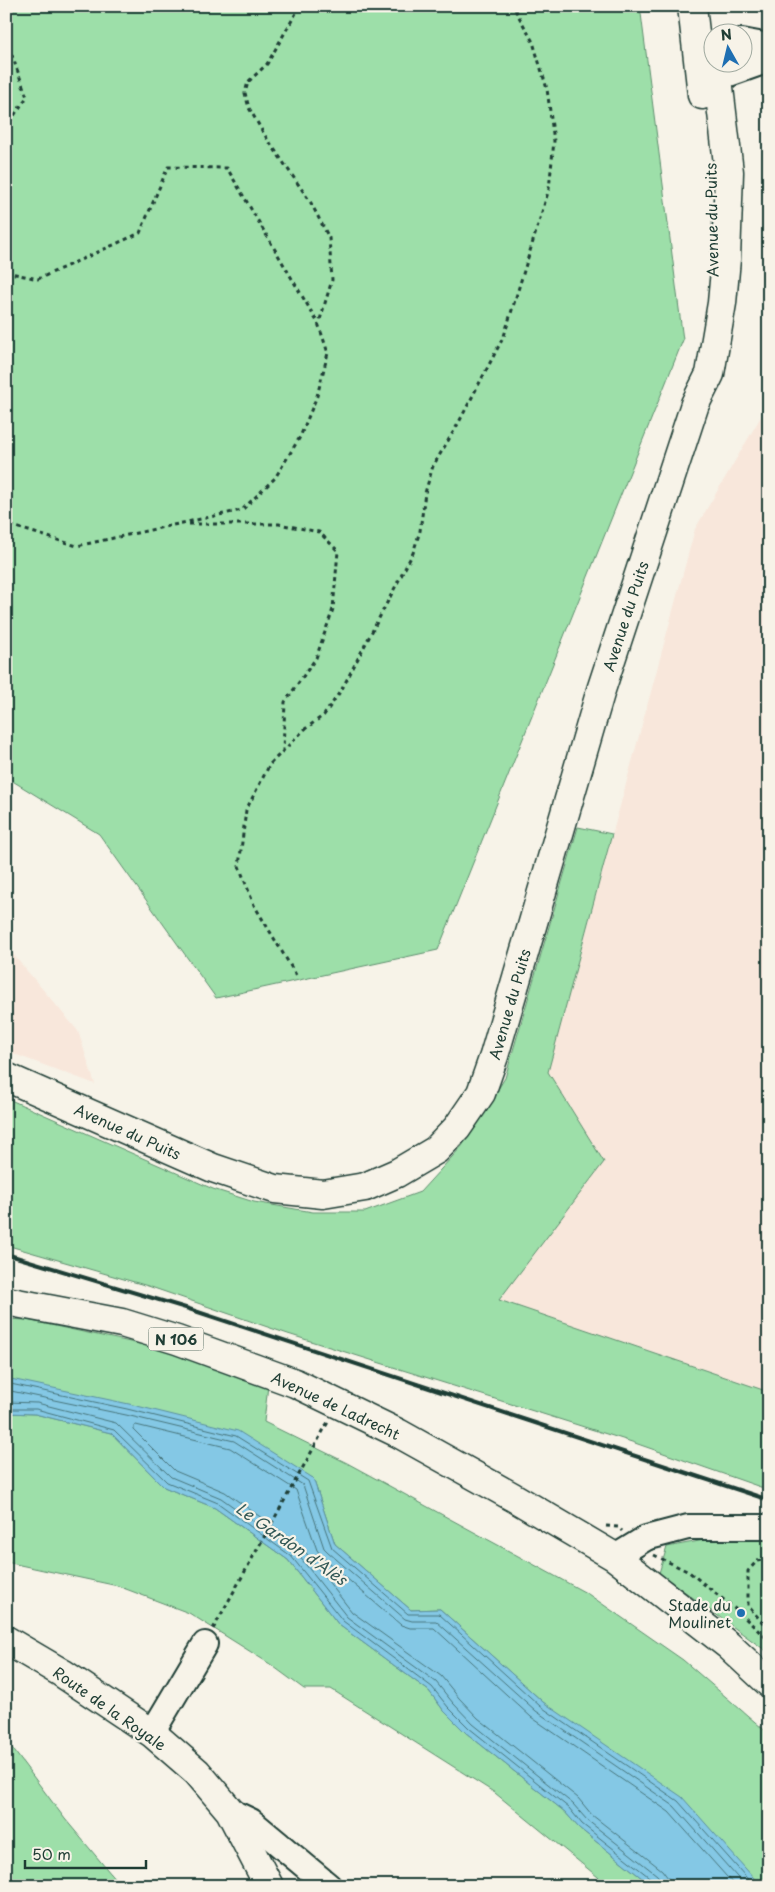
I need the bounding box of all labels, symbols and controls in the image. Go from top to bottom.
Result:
north arrow [702,22,752,72]
text: N [719,23,733,46]
street label: Avenue du Puits [699,163,723,277]
street label: Avenue du Puits [596,558,654,674]
street label: Avenue du Puits [482,946,536,1062]
street label: Avenue du Puits [71,1097,185,1165]
road number: N 106 [148,1328,204,1350]
street label: Avenue de Ladrecht [268,1365,404,1445]
water label: Le Gardon d'Alès [232,1496,354,1591]
place label: Stade du Moulinet [668,1593,731,1633]
marker: Stade du Moulinet [735,1607,747,1619]
street label: Route de la Royale [49,1660,171,1756]
scale bar [25,1837,146,1869]
text: 50 m [32,1842,71,1865]

